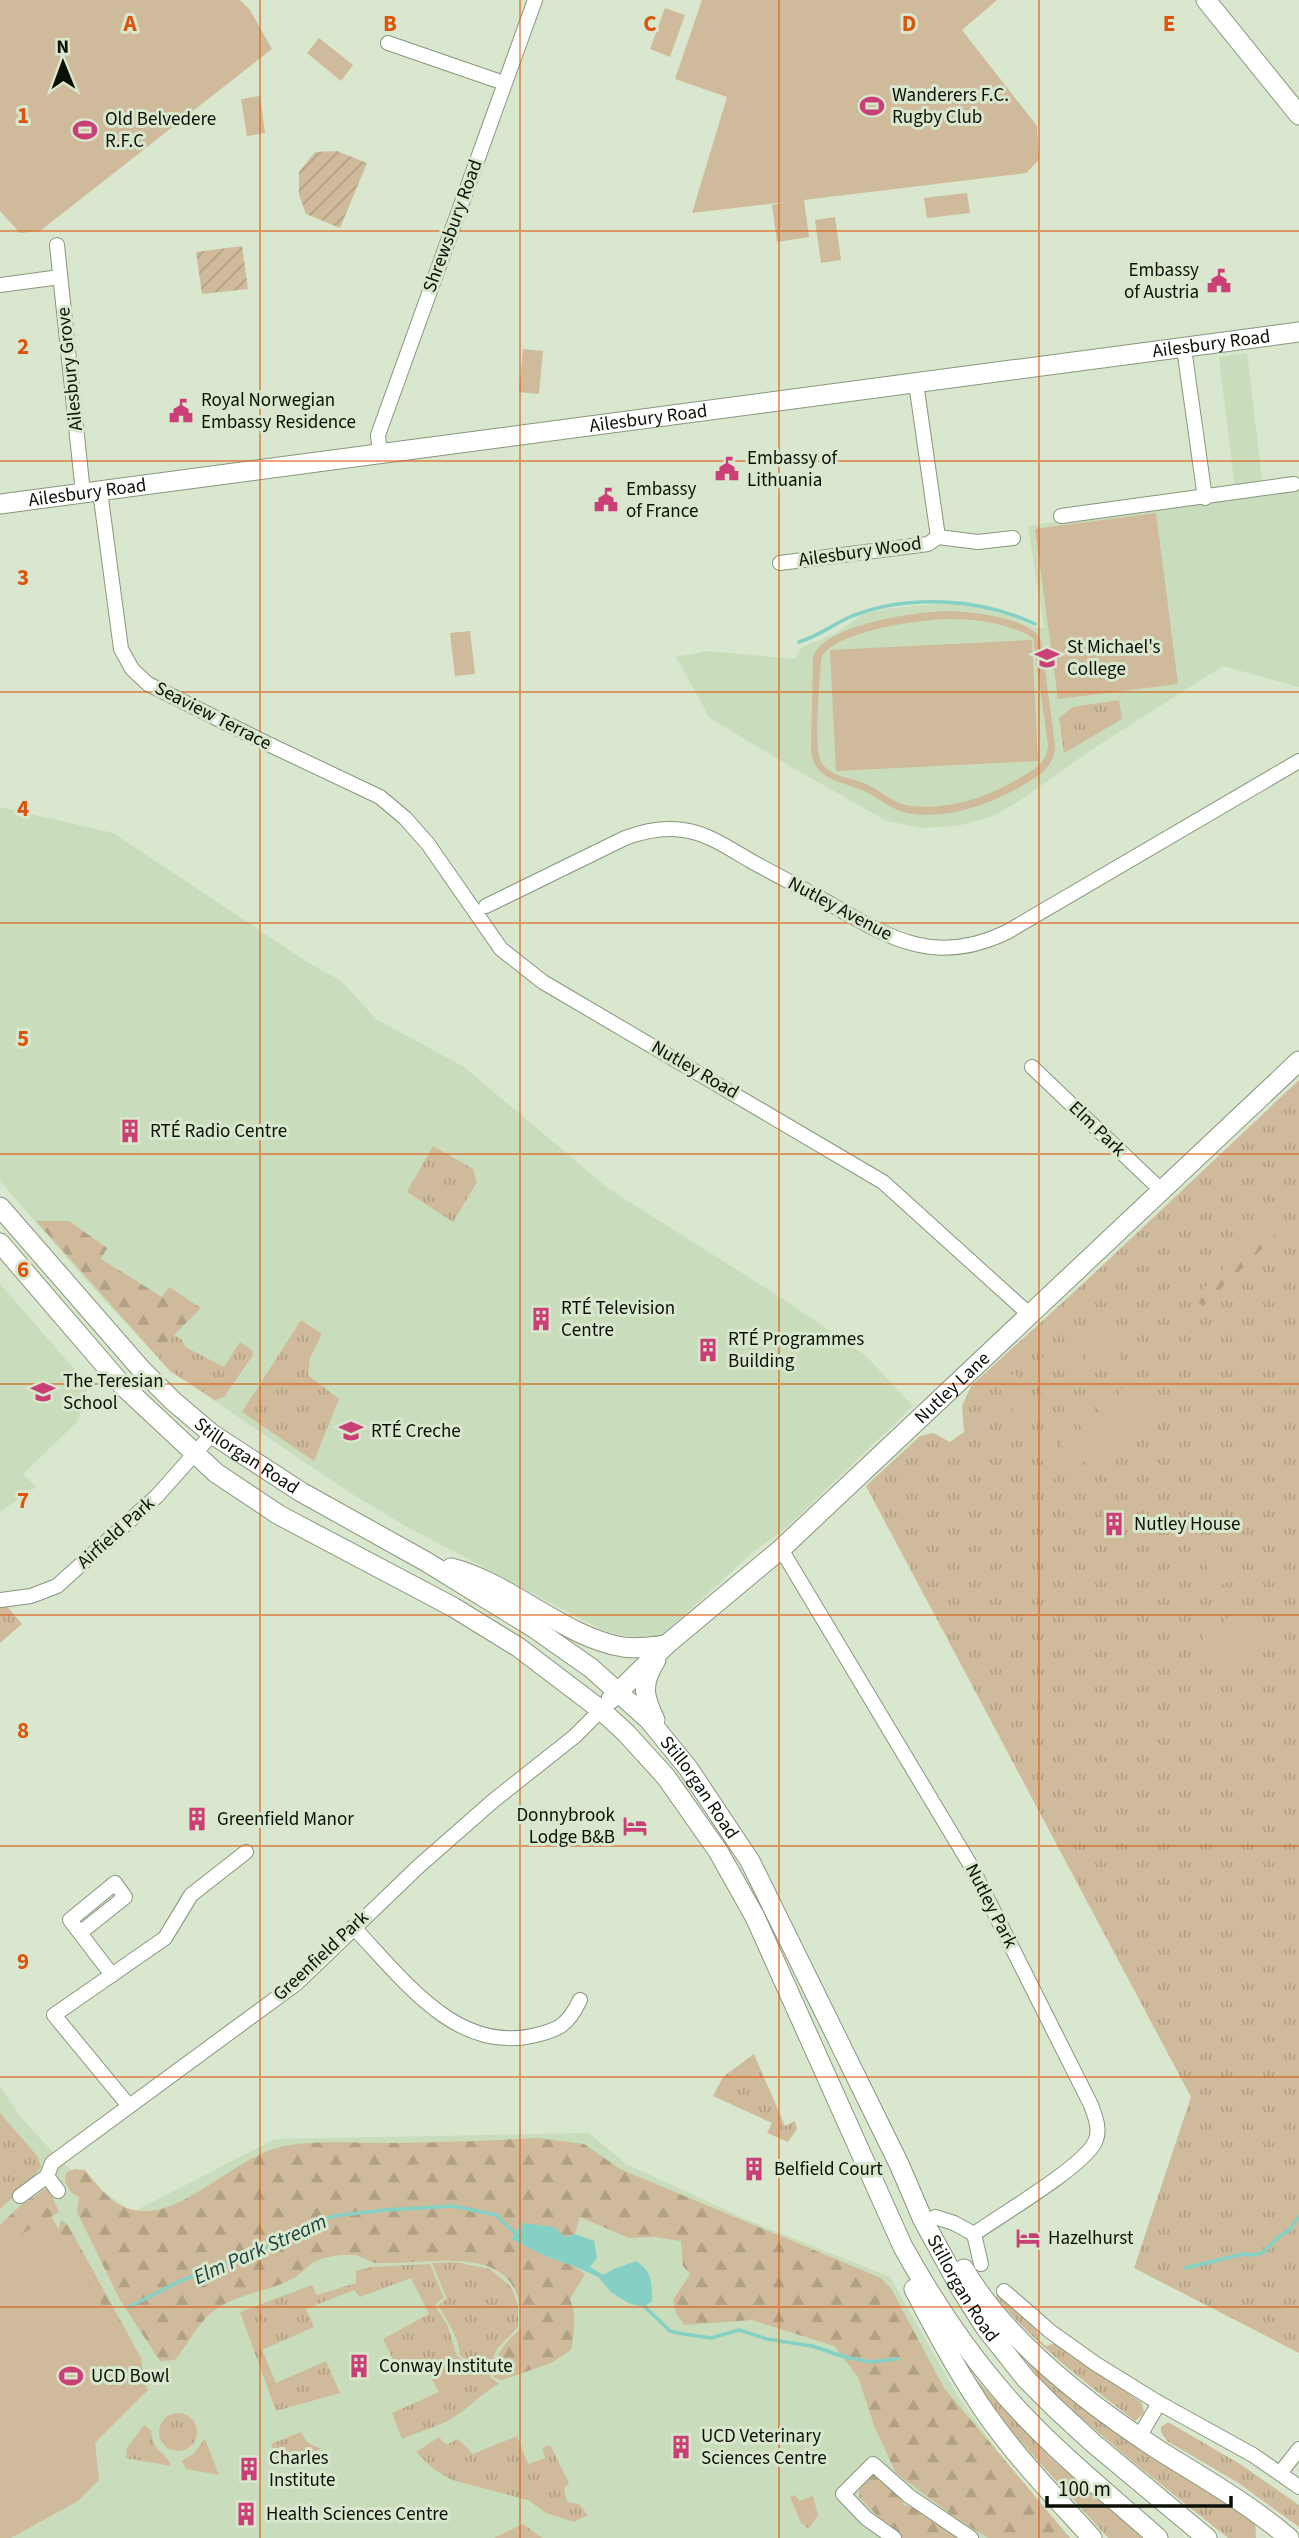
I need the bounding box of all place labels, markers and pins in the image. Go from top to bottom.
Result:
place label: Wanderers F.C. Rugby Club [892,82,1009,131]
sports icon: Wanderers F.C. Rugby Club [858,92,886,120]
place label: Old Belvedere R.F.C [105,106,216,155]
sports icon: Old Belvedere R.F.C [71,116,99,144]
place label: Embassy of Austria [1124,257,1199,306]
public building icon: Embassy of Austria [1205,267,1233,295]
place label: Royal Norwegian Embassy Residence [201,387,356,436]
public building icon: Royal Norwegian Embassy Residence [167,397,195,425]
place label: Embassy of Lithuania [747,445,838,494]
public building icon: Embassy of Lithuania [713,455,741,483]
place label: Embassy of France [626,476,698,525]
public building icon: Embassy of France [592,486,620,514]
place label: St Michael's College [1067,634,1161,683]
school or university icon: St Michael's College [1033,644,1061,672]
building icon: RTÉ Radio Centre [116,1117,144,1145]
place label: RTÉ Radio Centre [150,1118,287,1145]
place label: RTÉ Television Centre [561,1295,675,1344]
building icon: RTÉ Television Centre [527,1305,555,1333]
place label: RTÉ Programmes Building [728,1326,864,1375]
building icon: RTÉ Programmes Building [694,1336,722,1364]
place label: The Teresian School [63,1368,164,1417]
school or university icon: The Teresian School [29,1378,57,1406]
school or university icon: RTÉ Creche [337,1417,365,1445]
place label: RTÉ Creche [371,1418,461,1445]
building icon: Nutley House [1100,1510,1128,1538]
place label: Nutley House [1134,1511,1241,1538]
place label: Donnybrook Lodge B&B [516,1802,616,1851]
building icon: Greenfield Manor [183,1805,211,1833]
place label: Greenfield Manor [217,1806,354,1833]
hotel icon: Donnybrook Lodge B&B [621,1812,649,1840]
building icon: Belfield Court [740,2155,768,2183]
place label: Belfield Court [774,2156,883,2183]
hotel icon: Hazelhurst [1014,2224,1042,2252]
place label: Hazelhurst [1048,2225,1134,2252]
building icon: Conway Institute [345,2352,373,2380]
place label: Conway Institute [379,2353,513,2380]
sports icon: UCD Bowl [57,2362,85,2390]
place label: UCD Bowl [91,2363,170,2390]
place label: UCD Veterinary Sciences Centre [701,2423,827,2472]
building icon: UCD Veterinary Sciences Centre [667,2433,695,2461]
place label: Charles Institute [269,2445,335,2494]
building icon: Charles Institute [235,2455,263,2483]
building icon: Health Sciences Centre [232,2500,260,2528]
place label: Health Sciences Centre [266,2501,448,2528]

